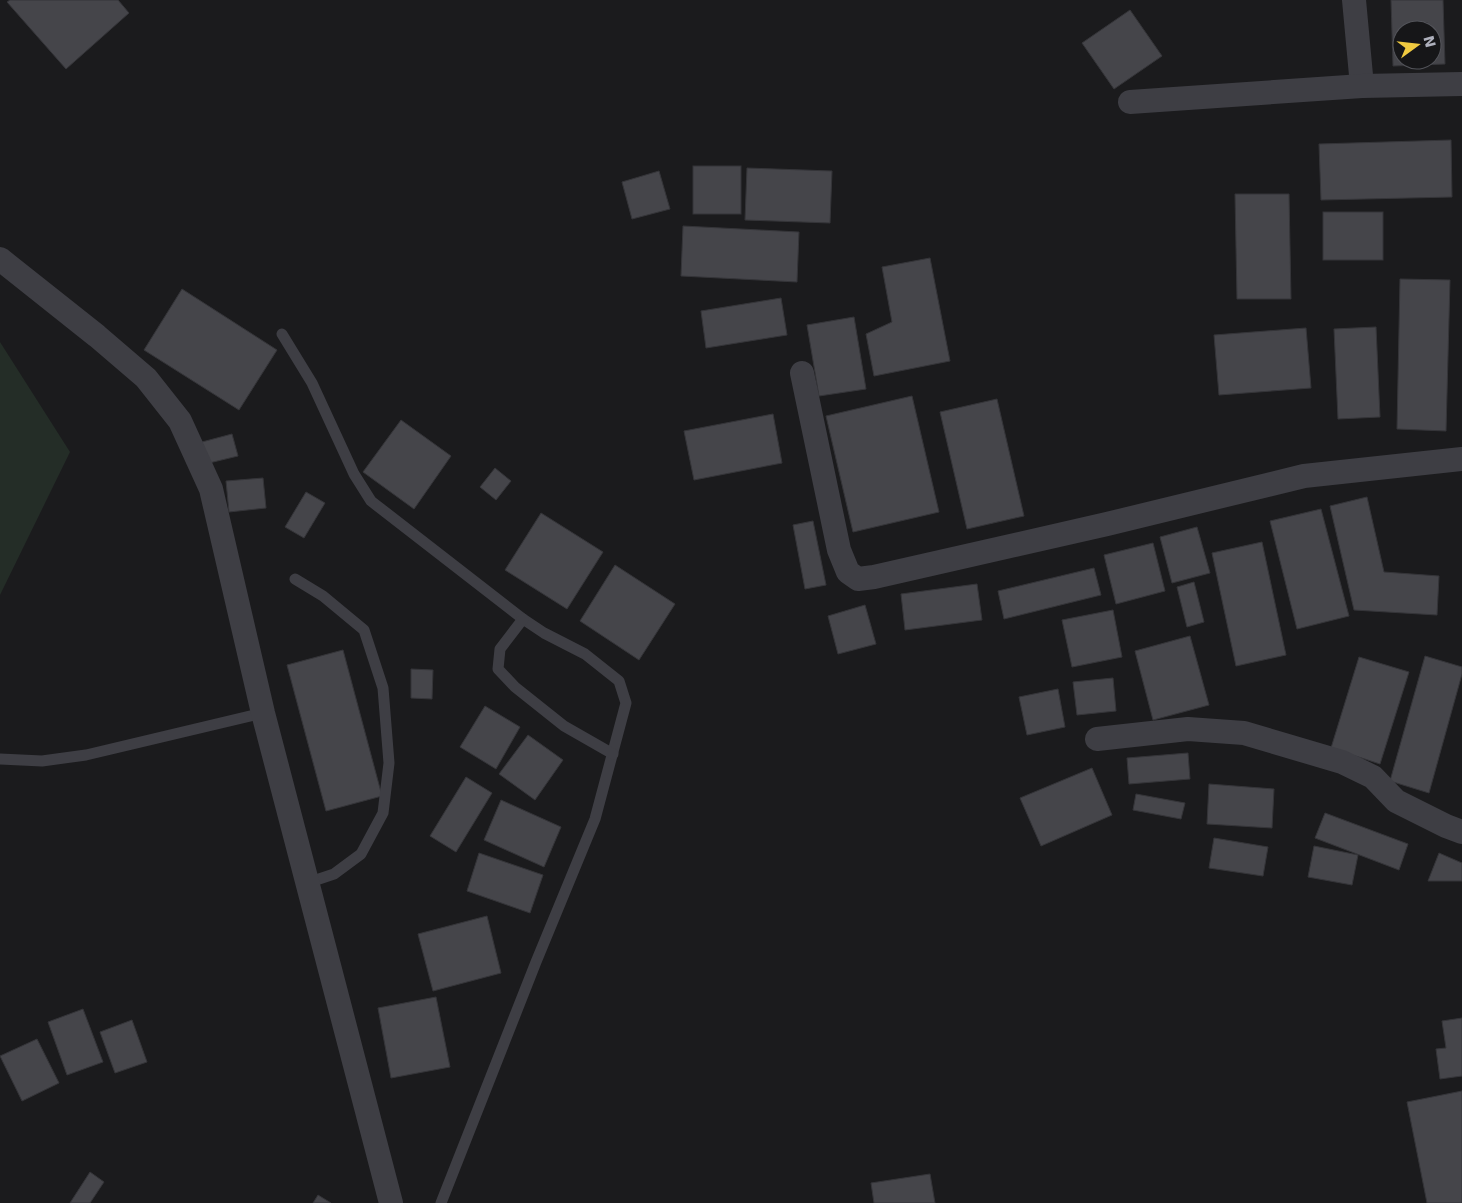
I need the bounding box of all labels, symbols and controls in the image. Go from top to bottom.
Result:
north arrow [1392,20,1442,70]
text: N [1420,34,1439,49]

